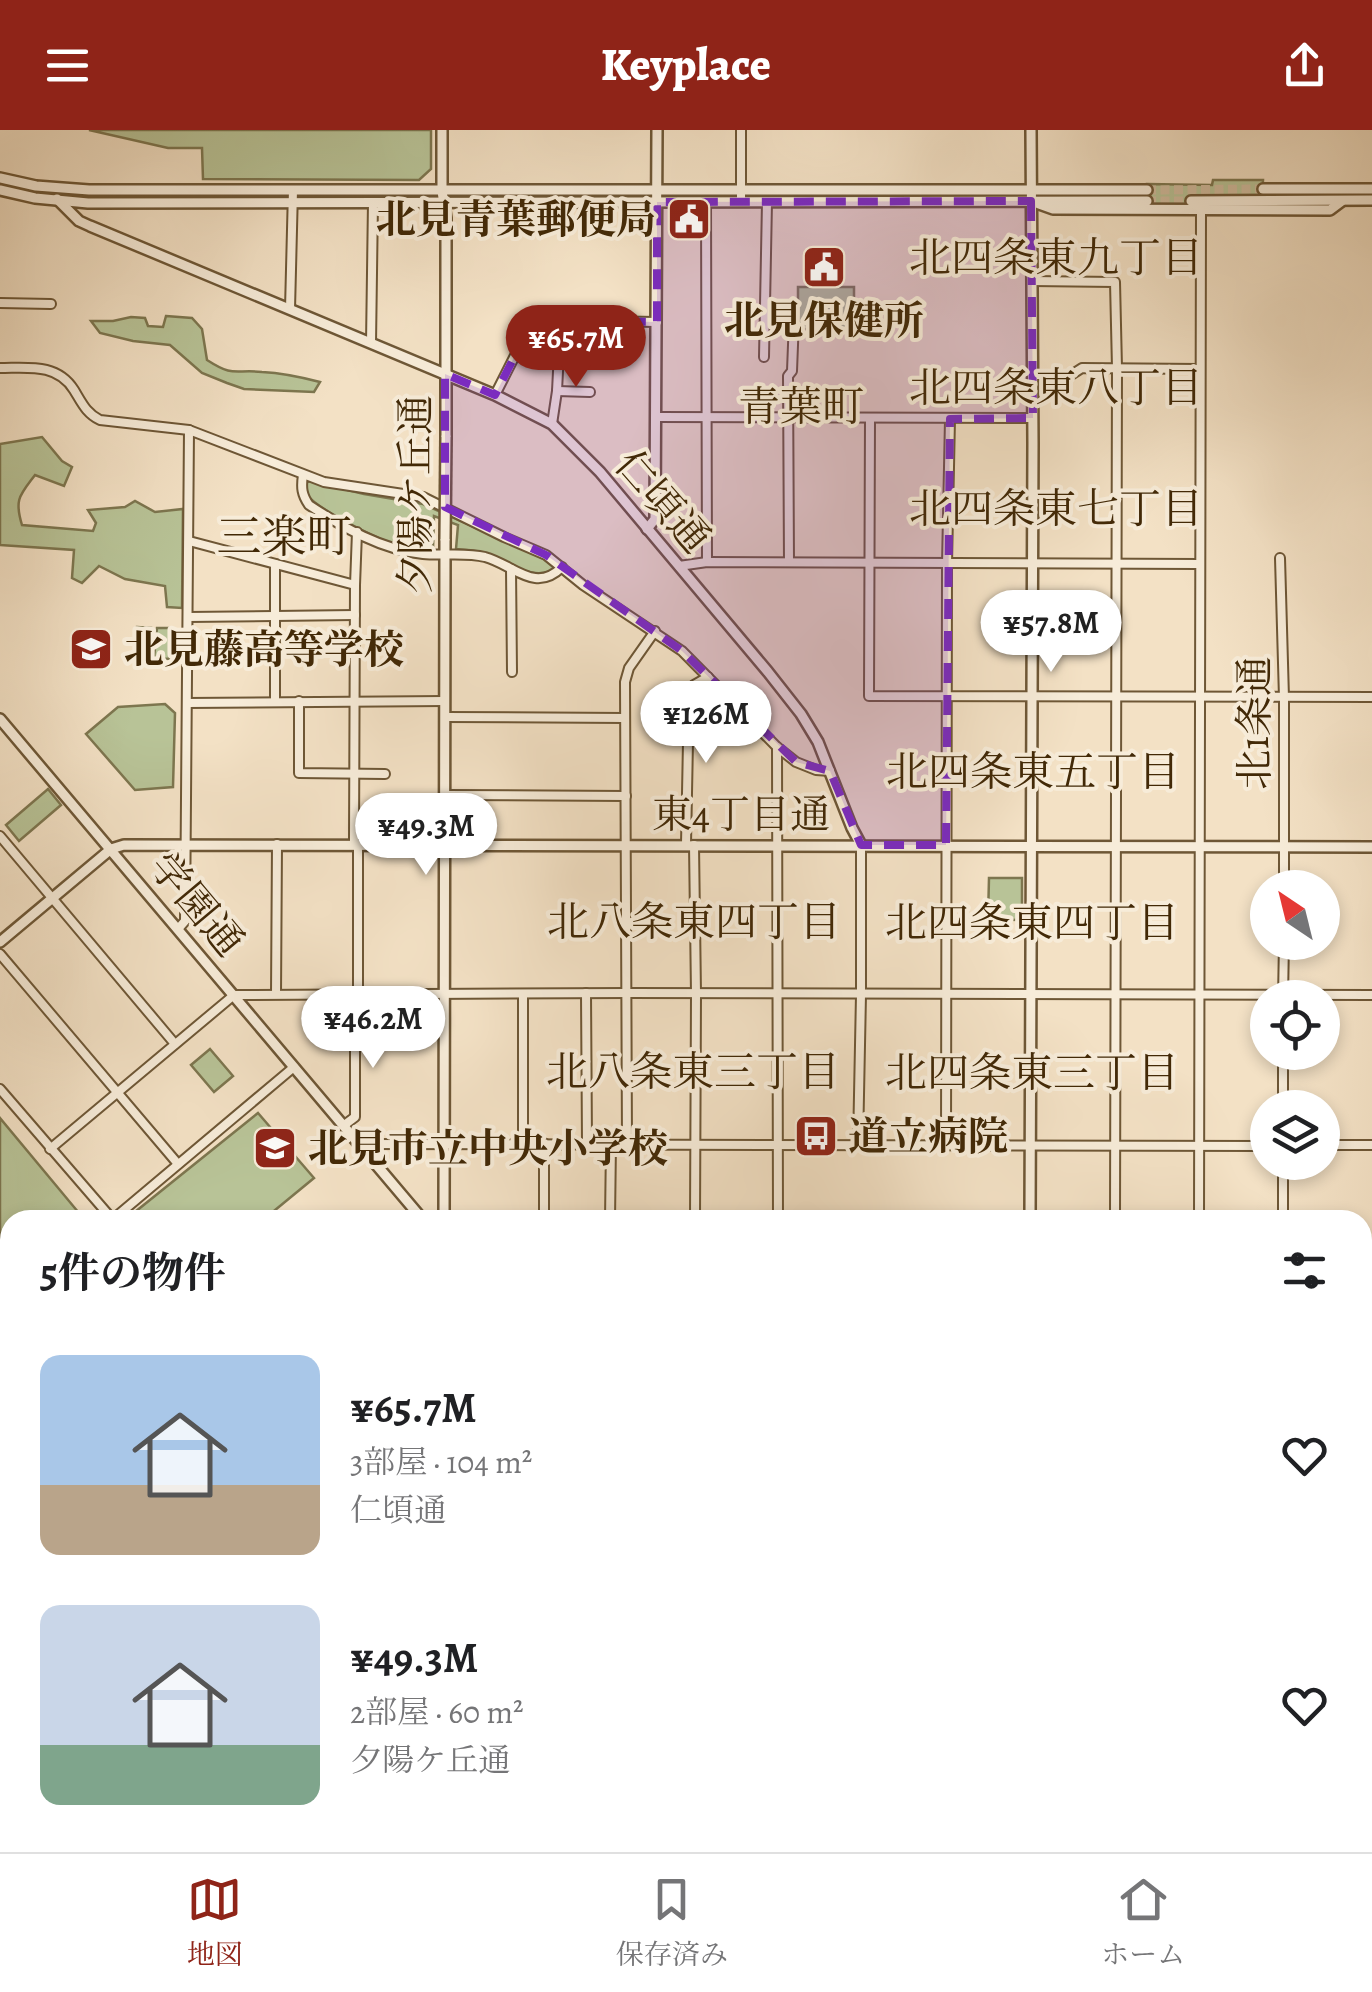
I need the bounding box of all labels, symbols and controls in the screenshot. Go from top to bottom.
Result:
text: Keyplace [601,34,771,96]
icon: menu [40,38,95,93]
icon: share [1277,38,1332,93]
place label: 北見青葉郵便局 [376,192,656,247]
public building icon: 北見青葉郵便局 [666,196,712,242]
district label: 北四条東九丁目 [909,229,1203,286]
public building icon: 北見保健所 [801,244,847,290]
place label: 北見保健所 [724,293,924,348]
pin: ¥65.7M [495,305,657,390]
text: ¥65.7M [528,315,624,359]
district label: 北四条東八丁目 [909,359,1203,416]
district label: 青葉町 [738,378,864,435]
street label: 夕陽ケ丘通 [388,395,443,595]
street label: 仁頃通 [603,438,723,565]
district label: 北四条東七丁目 [909,480,1203,537]
district label: 三楽町 [216,506,352,568]
pin: ¥57.8M [970,590,1132,675]
text: ¥57.8M [1003,600,1099,644]
place label: 北見藤高等学校 [124,622,404,677]
school or university icon: 北見藤高等学校 [68,626,114,672]
street label: 北1条通 [1227,656,1282,790]
pin: ¥126M [636,681,776,766]
text: ¥126M [662,691,750,735]
district label: 北四条東五丁目 [886,743,1180,800]
street label: 東4丁目通 [652,787,830,842]
pin: ¥49.3M [345,793,507,878]
text: ¥49.3M [377,803,475,847]
street label: 学園通 [137,841,256,968]
north arrow [1250,870,1340,960]
map controls [1250,870,1340,1180]
district label: 北八条東四丁目 [547,893,841,950]
district label: 北四条東四丁目 [885,894,1179,951]
button: locate [1250,980,1340,1070]
pin: ¥46.2M [292,986,454,1071]
text: ¥46.2M [323,996,423,1040]
district label: 北八条東三丁目 [546,1043,840,1100]
district label: 北四条東三丁目 [885,1044,1179,1101]
button: layers [1250,1090,1340,1180]
place label: 道立病院 [848,1109,1008,1164]
bus stop icon: 道立病院 [793,1113,839,1159]
place label: 北見市立中央小学校 [308,1121,668,1176]
school or university icon: 北見市立中央小学校 [252,1125,298,1171]
icon: filters [1277,1243,1332,1298]
text: 5件の物件 [40,1244,226,1301]
text: ¥65.7M [350,1379,476,1436]
icon: home [120,1395,240,1515]
icon: heart [1277,1428,1332,1483]
text: 3部屋 · 104 m² [350,1440,532,1484]
text: 仁頃通 [350,1488,446,1532]
text: ¥49.3M [350,1629,478,1686]
icon: home [120,1645,240,1765]
icon: heart [1277,1678,1332,1733]
text: 2部屋 · 60 m² [350,1690,524,1734]
text: 夕陽ケ丘通 [350,1738,510,1782]
tab: 地図 [187,1872,243,1974]
tab: 保存済み [616,1872,728,1974]
tab: ホーム [1101,1872,1185,1974]

